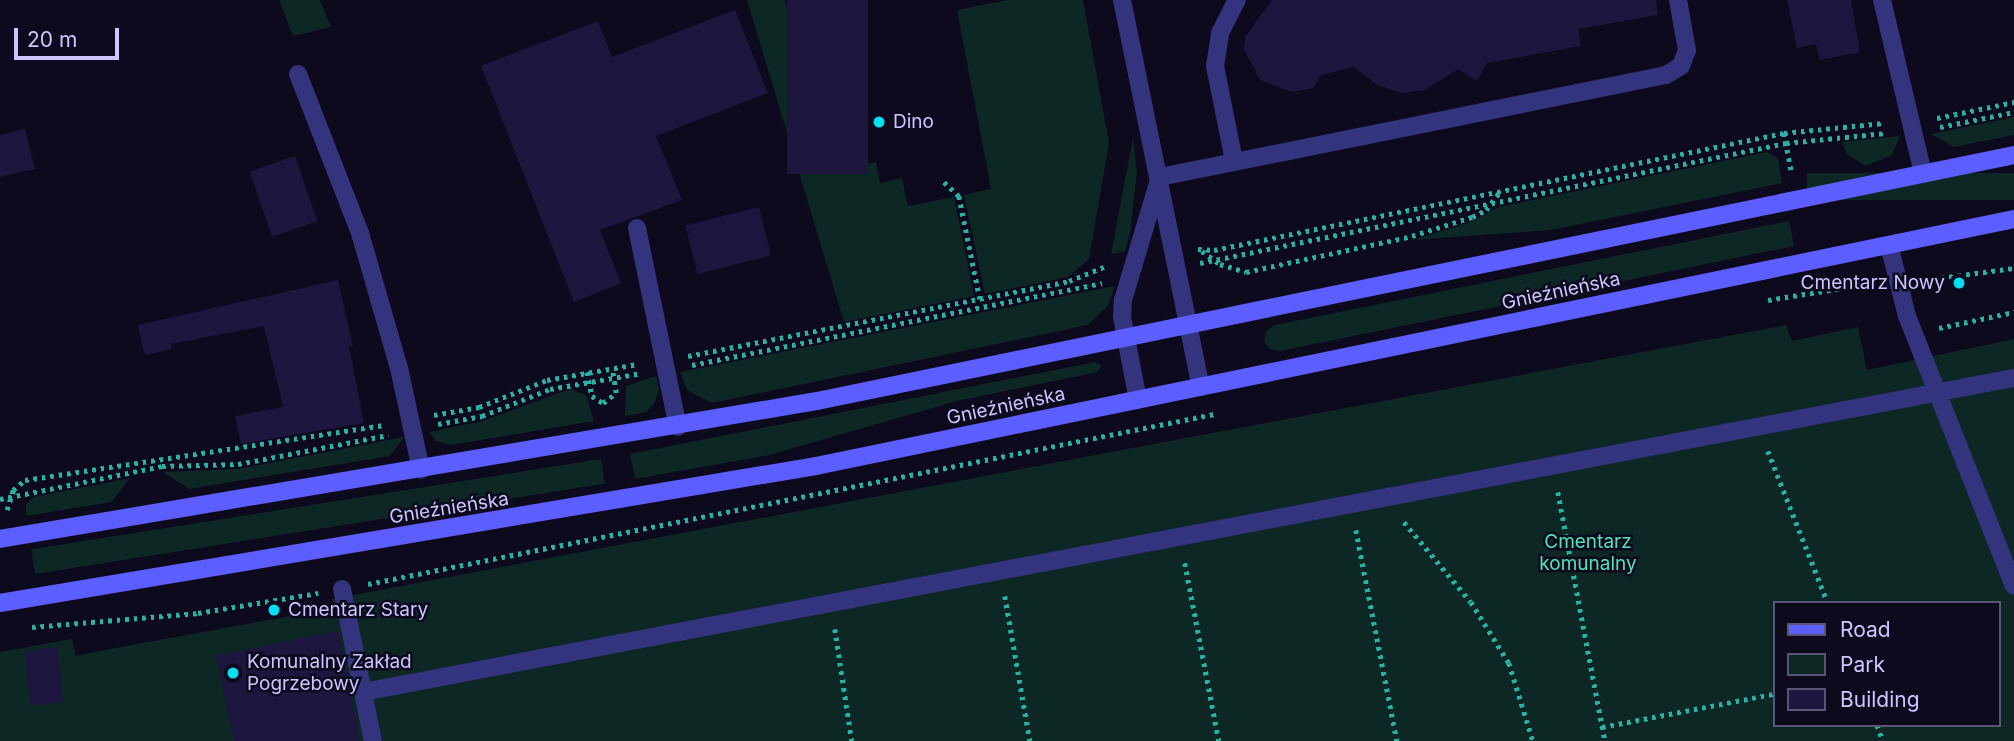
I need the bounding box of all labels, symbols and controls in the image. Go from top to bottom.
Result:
scale bar [18,14,122,58]
text: 20 m [27,27,77,52]
place label: Dino [893,111,934,133]
marker: Dino [871,114,887,130]
street label: Gnieźnieńska [1500,267,1622,315]
place label: Cmentarz Nowy [1801,272,1945,294]
marker: Cmentarz Nowy [1951,275,1967,291]
street label: Gnieźnieńska [945,382,1067,430]
street label: Gnieźnieńska [388,487,510,529]
park label: Cmentarz komunalny [1539,531,1637,575]
place label: Cmentarz Stary [288,599,428,621]
legend [1772,601,2000,727]
marker: Cmentarz Stary [266,602,282,618]
text: Road [1840,617,1891,642]
place label: Komunalny Zakład Pogrzebowy [247,651,412,695]
text: Park [1840,652,1885,677]
marker: Komunalny Zakład Pogrzebowy [225,665,241,681]
text: Building [1840,687,1920,712]

